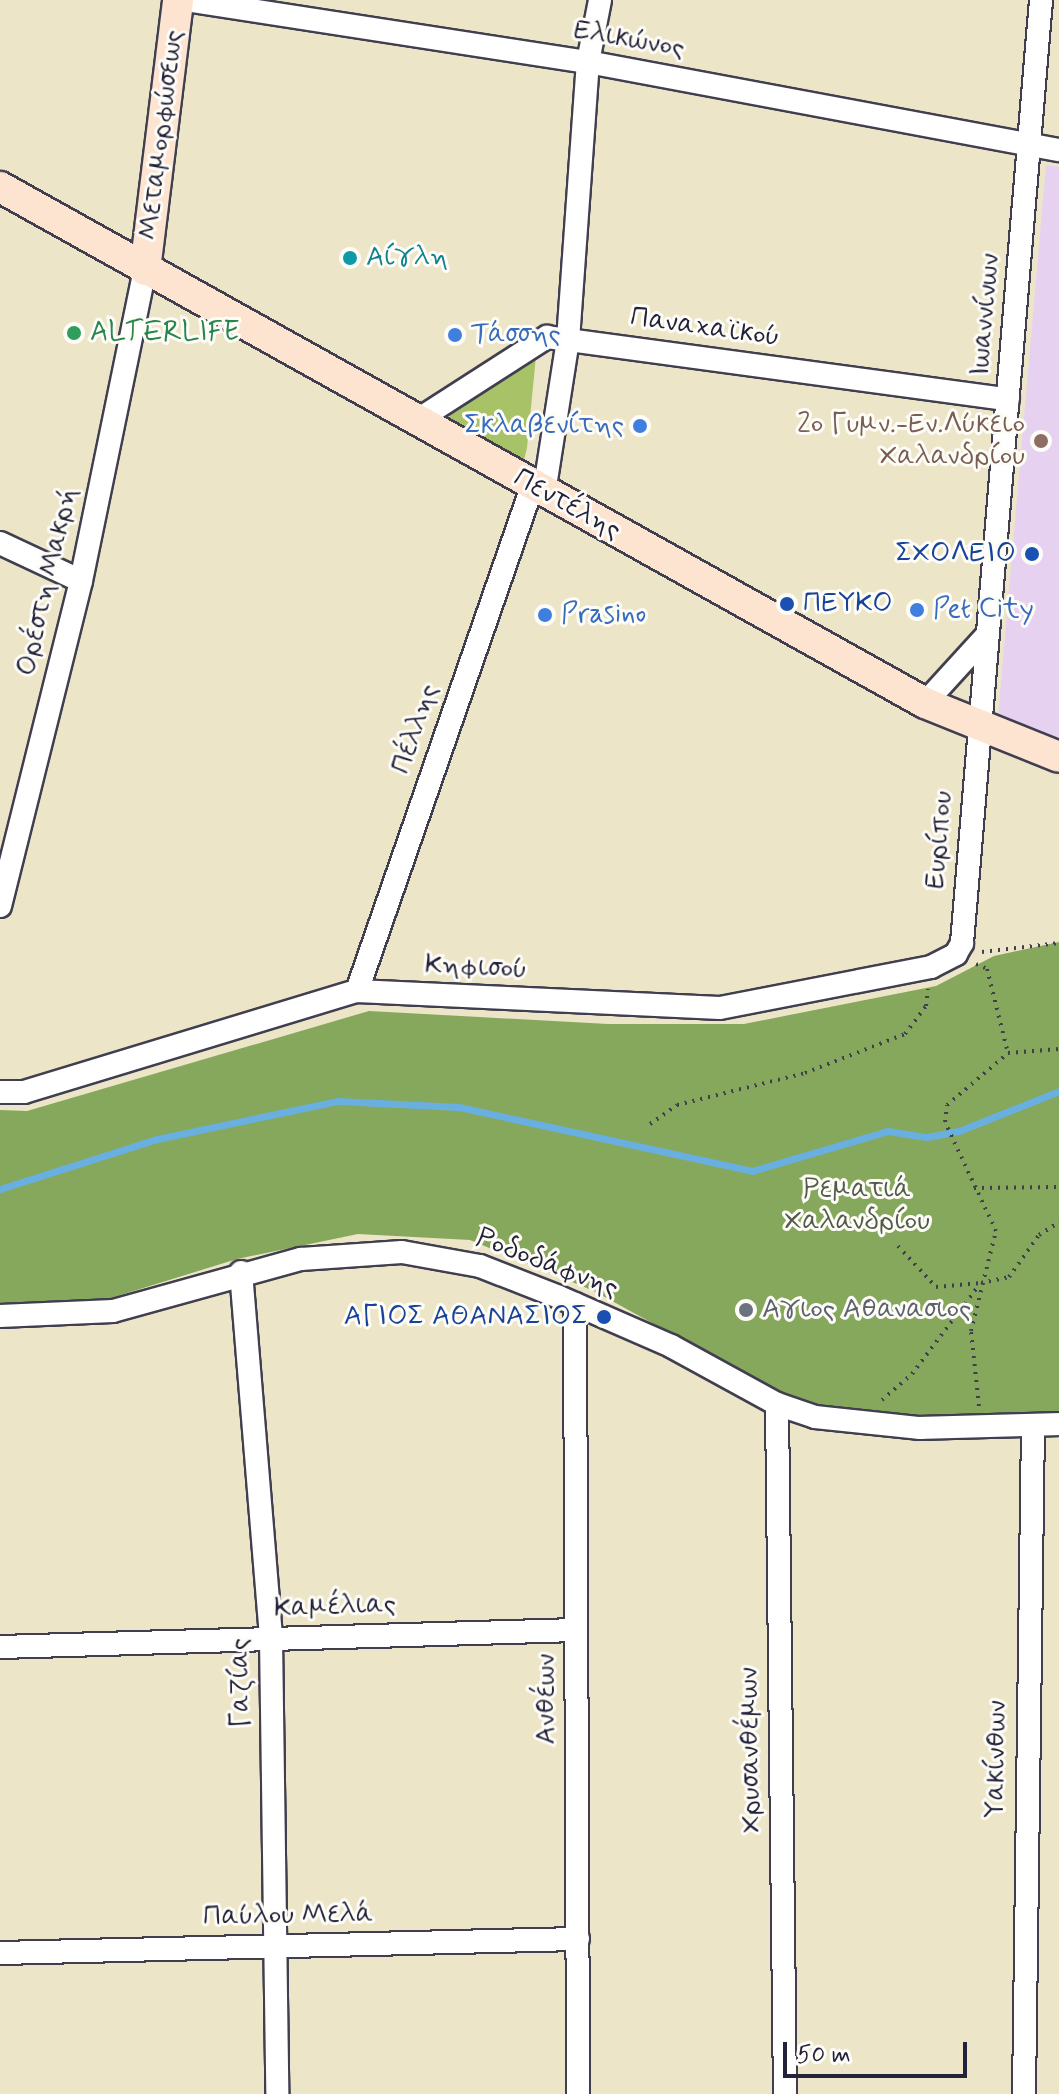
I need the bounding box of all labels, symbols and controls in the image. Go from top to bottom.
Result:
street label: Ελικώνος [571,14,687,66]
street label: Μεταμορφώσεως [132,28,192,242]
place label: Αίγλη [366,241,448,275]
marker: Αίγλη [341,249,359,267]
street label: Ιωαννίνων [964,252,1008,378]
street label: Παναχαϊκού [628,301,782,355]
place label: ALTERLIFE [90,316,240,350]
place label: Τάσσης [471,318,561,352]
marker: ALTERLIFE [65,324,83,342]
marker: Τάσσης [446,326,464,344]
place label: 2ο Γυμν.-Εν.Λύκειο Χαλανδρίου [797,408,1025,474]
place label: Σκλαβενίτης [464,409,624,443]
marker: Σκλαβενίτης [631,417,649,435]
marker: 2ο Γυμν.-Εν.Λύκειο Χαλανδρίου [1032,432,1050,450]
street label: Πεντέλης [508,462,626,548]
street label: Ορέστη Μακρή [10,485,86,679]
place label: ΣΧΟΛΕΙΟ [896,537,1016,571]
marker: ΣΧΟΛΕΙΟ [1023,545,1041,563]
place label: ΠΕΥΚΟ [803,587,893,621]
place label: Pet City [933,593,1028,627]
marker: ΠΕΥΚΟ [778,595,796,613]
place label: Prasino [561,598,646,632]
marker: Pet City [908,601,926,619]
marker: Prasino [536,606,554,624]
street label: Πέλλης [385,680,447,778]
street label: Ευρίπου [919,790,961,890]
street label: Κηφισού [424,949,528,987]
park label: Ρεματιά Χαλανδρίου [784,1173,930,1239]
street label: Ροδοδάφνης [471,1222,623,1306]
place label: Αγιος Αθανασιος [762,1293,971,1327]
place label: ΑΓΙΟΣ ΑΘΑΝΑΣΙΟΣ [344,1300,588,1334]
marker: Αγιος Αθανασιος [737,1301,755,1319]
marker: ΑΓΙΟΣ ΑΘΑΝΑΣΙΟΣ [595,1308,613,1326]
street label: Καμέλιας [273,1588,397,1626]
street label: Γαζίας [223,1638,259,1728]
street label: Ανθέων [530,1654,564,1744]
street label: Χρυσανθέμων [733,1667,769,1833]
street label: Υακίνθων [979,1700,1015,1818]
street label: Παύλου Μελά [203,1898,373,1934]
scale bar [787,2026,971,2076]
text: 50 m [797,2040,851,2071]

